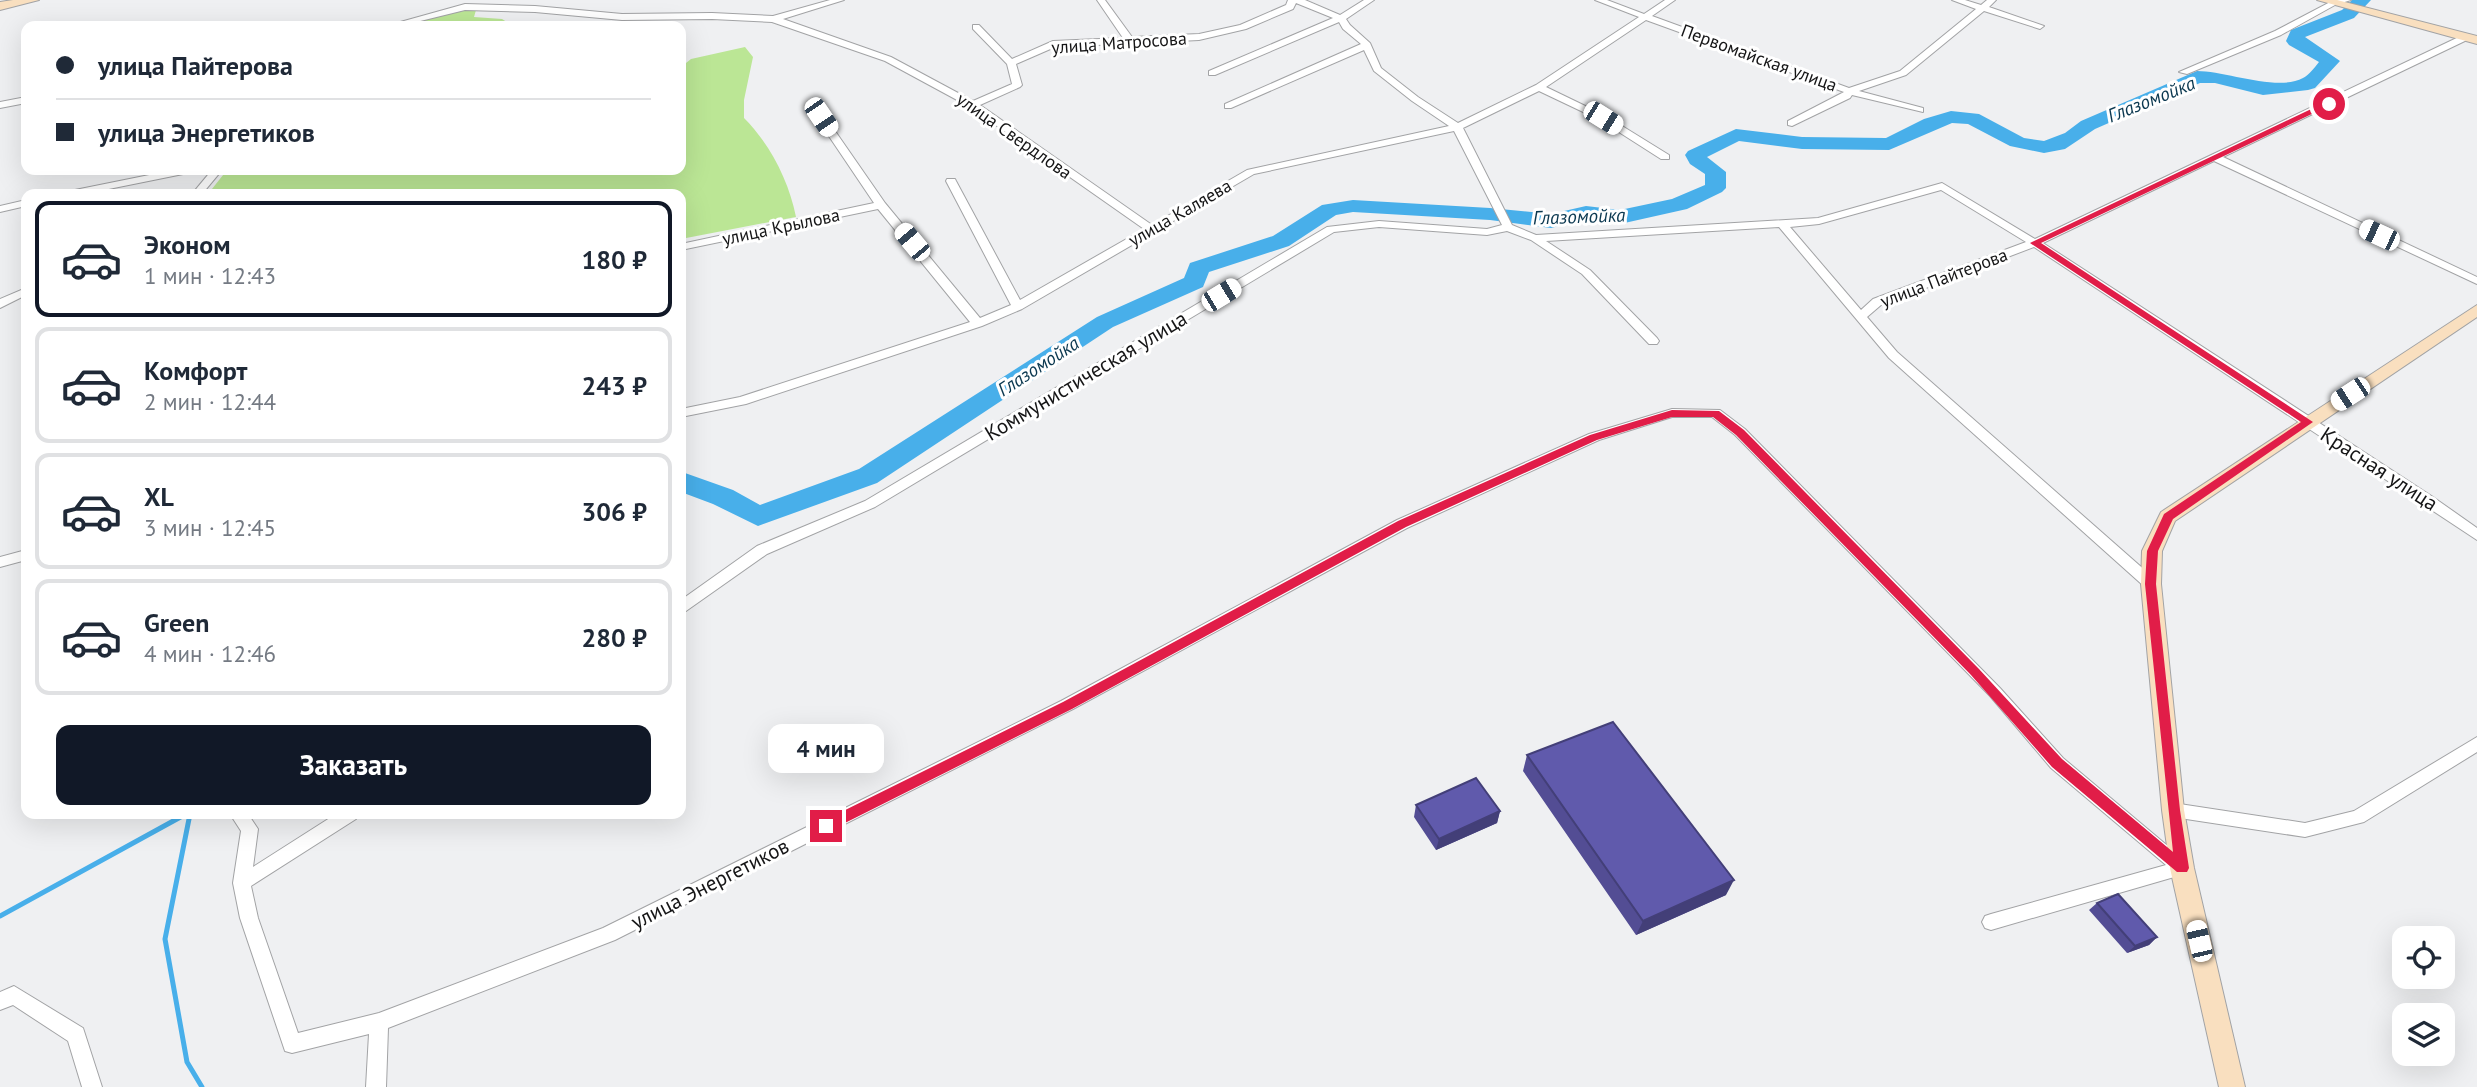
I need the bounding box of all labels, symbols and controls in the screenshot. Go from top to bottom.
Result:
street label: Первомайская улица [1678,19,1840,96]
street label: улица Матросова [1051,26,1187,59]
text: улица Пайтерова [98,49,293,82]
water label: Глазомойка [2104,70,2199,127]
street label: улица Свердлова [952,87,1076,184]
route start [2313,88,2345,120]
car [801,94,842,140]
car [1580,98,1627,138]
text: улица Энергетиков [98,116,315,149]
street label: улица Каляева [1124,174,1235,251]
water label: Глазомойка [1532,202,1626,230]
street label: улица Крылова [720,203,842,250]
car [2356,217,2403,253]
car [891,219,934,265]
icon: car [60,228,123,291]
text: Эконом [144,228,231,261]
text: 180 ₽ [581,243,647,276]
street label: улица Пайтерова [1877,243,2011,312]
text: 1 мин · 12:43 [144,261,276,290]
car [1198,275,1245,315]
street label: Коммунистическая улица [980,305,1192,447]
water label: Глазомойка [993,330,1084,401]
icon: car [60,354,123,417]
text: Комфорт [144,354,247,387]
text: 243 ₽ [581,369,647,402]
car [2327,374,2374,414]
text: 2 мин · 12:44 [144,387,276,416]
street label: Красная улица [2315,421,2443,517]
icon: car [60,480,123,543]
text: XL [144,480,174,513]
text: 306 ₽ [581,495,647,528]
text: 3 мин · 12:45 [144,513,276,542]
icon: car [60,606,123,669]
text: Green [144,606,209,639]
text: 280 ₽ [581,621,647,654]
text: 4 мин · 12:46 [144,639,276,668]
callout: 4 мин [768,724,884,774]
button: Заказать [56,725,651,805]
text: 4 мин [796,734,856,763]
route end [810,810,842,842]
street label: улица Энергетиков [626,832,793,935]
car [2185,918,2214,964]
map controls [2392,926,2455,1066]
button: locate [2392,926,2455,989]
button: layers [2392,1003,2455,1066]

